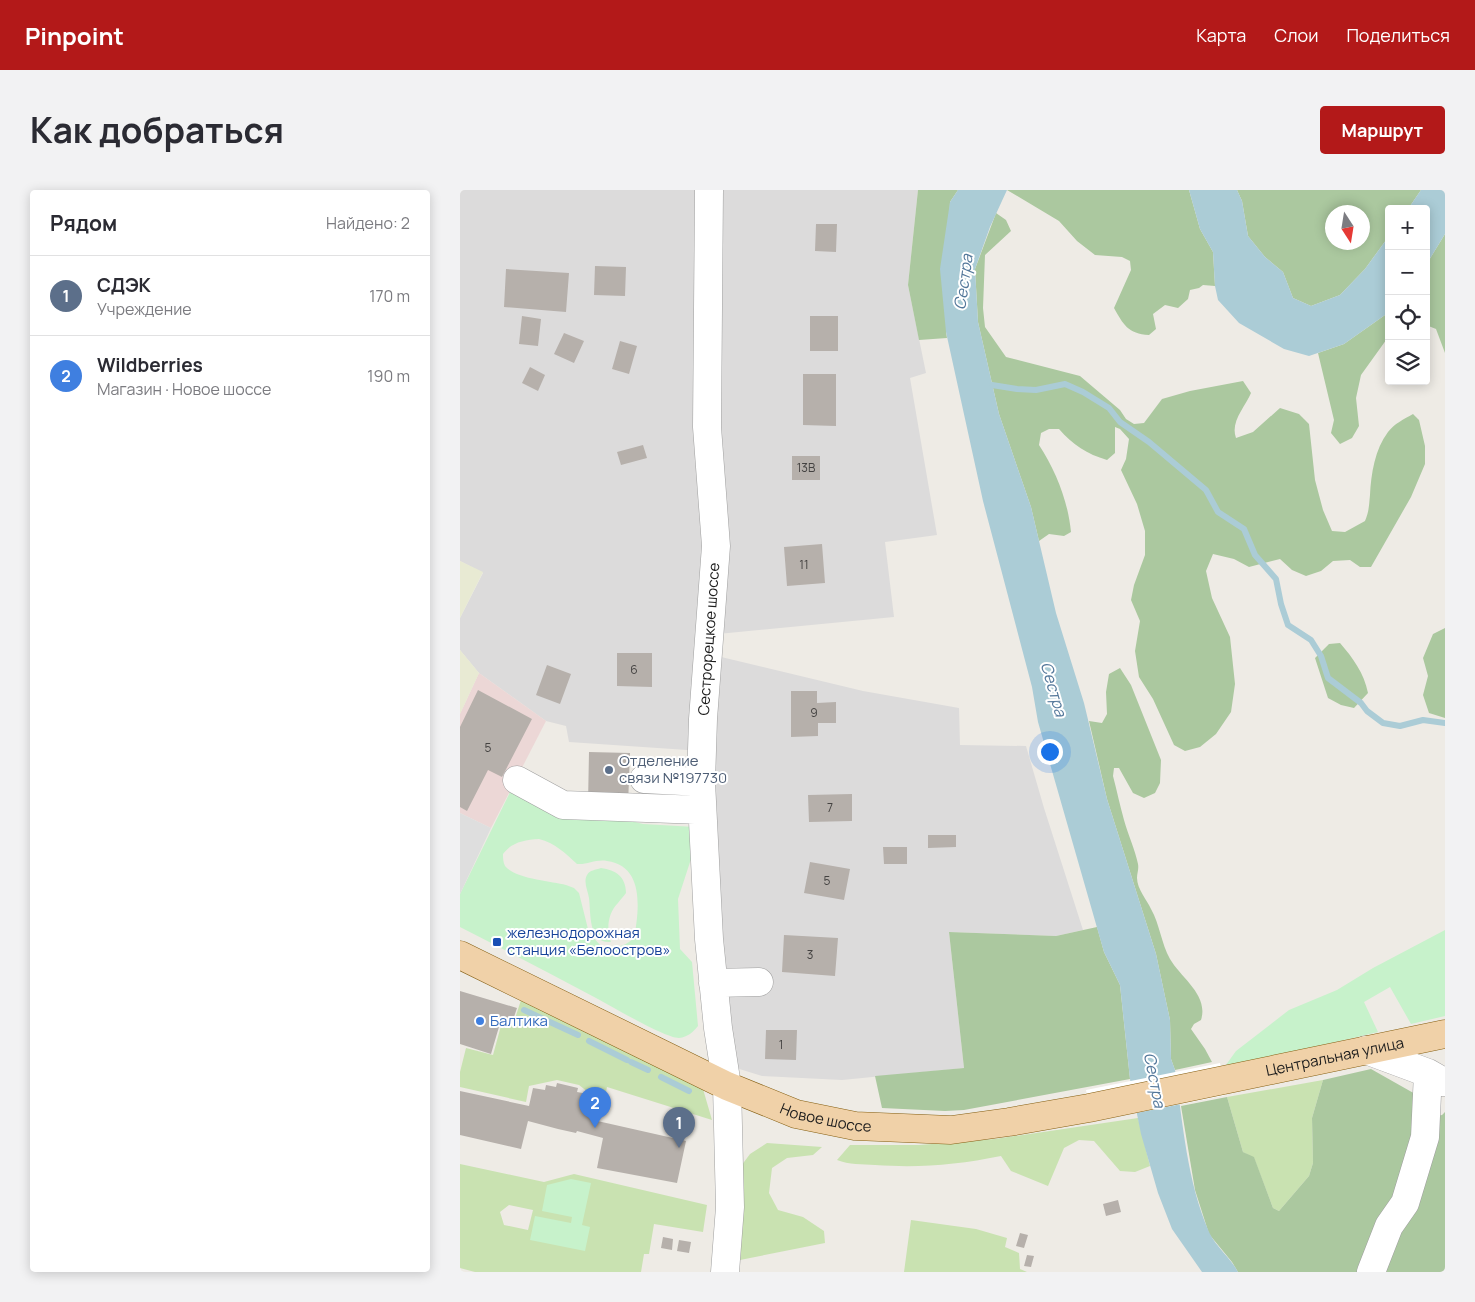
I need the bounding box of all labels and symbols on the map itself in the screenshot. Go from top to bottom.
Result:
north arrow [1325,205,1370,250]
water label: Сестра [948,252,978,311]
house number: 13В [797,459,815,476]
house number: 11 [799,556,809,573]
street label: Сестрорецкое шоссе [693,562,724,716]
water label: Сестра [1036,659,1073,720]
house number: 6 [630,661,638,678]
house number: 9 [810,704,818,721]
house number: 5 [485,739,492,756]
your location [1037,739,1063,765]
place label: Отделение связи №197730 [619,750,727,788]
marker: Отделение связи №197730 [603,764,615,776]
house number: 7 [827,799,833,816]
house number: 5 [824,872,831,889]
place label: железнодорожная станция «Белоостров» [507,922,670,960]
marker: железнодорожная станция «Белоостров» [491,936,503,948]
house number: 3 [807,946,813,963]
place label: Балтика [490,1010,548,1031]
marker: Балтика [474,1015,486,1027]
street label: Центральная улица [1264,1032,1406,1081]
house number: 1 [779,1036,783,1053]
water label: Сестра [1139,1050,1171,1111]
pin: 2 [579,1087,611,1128]
street label: Новое шоссе [777,1098,872,1137]
pin: 1 [663,1107,695,1148]

